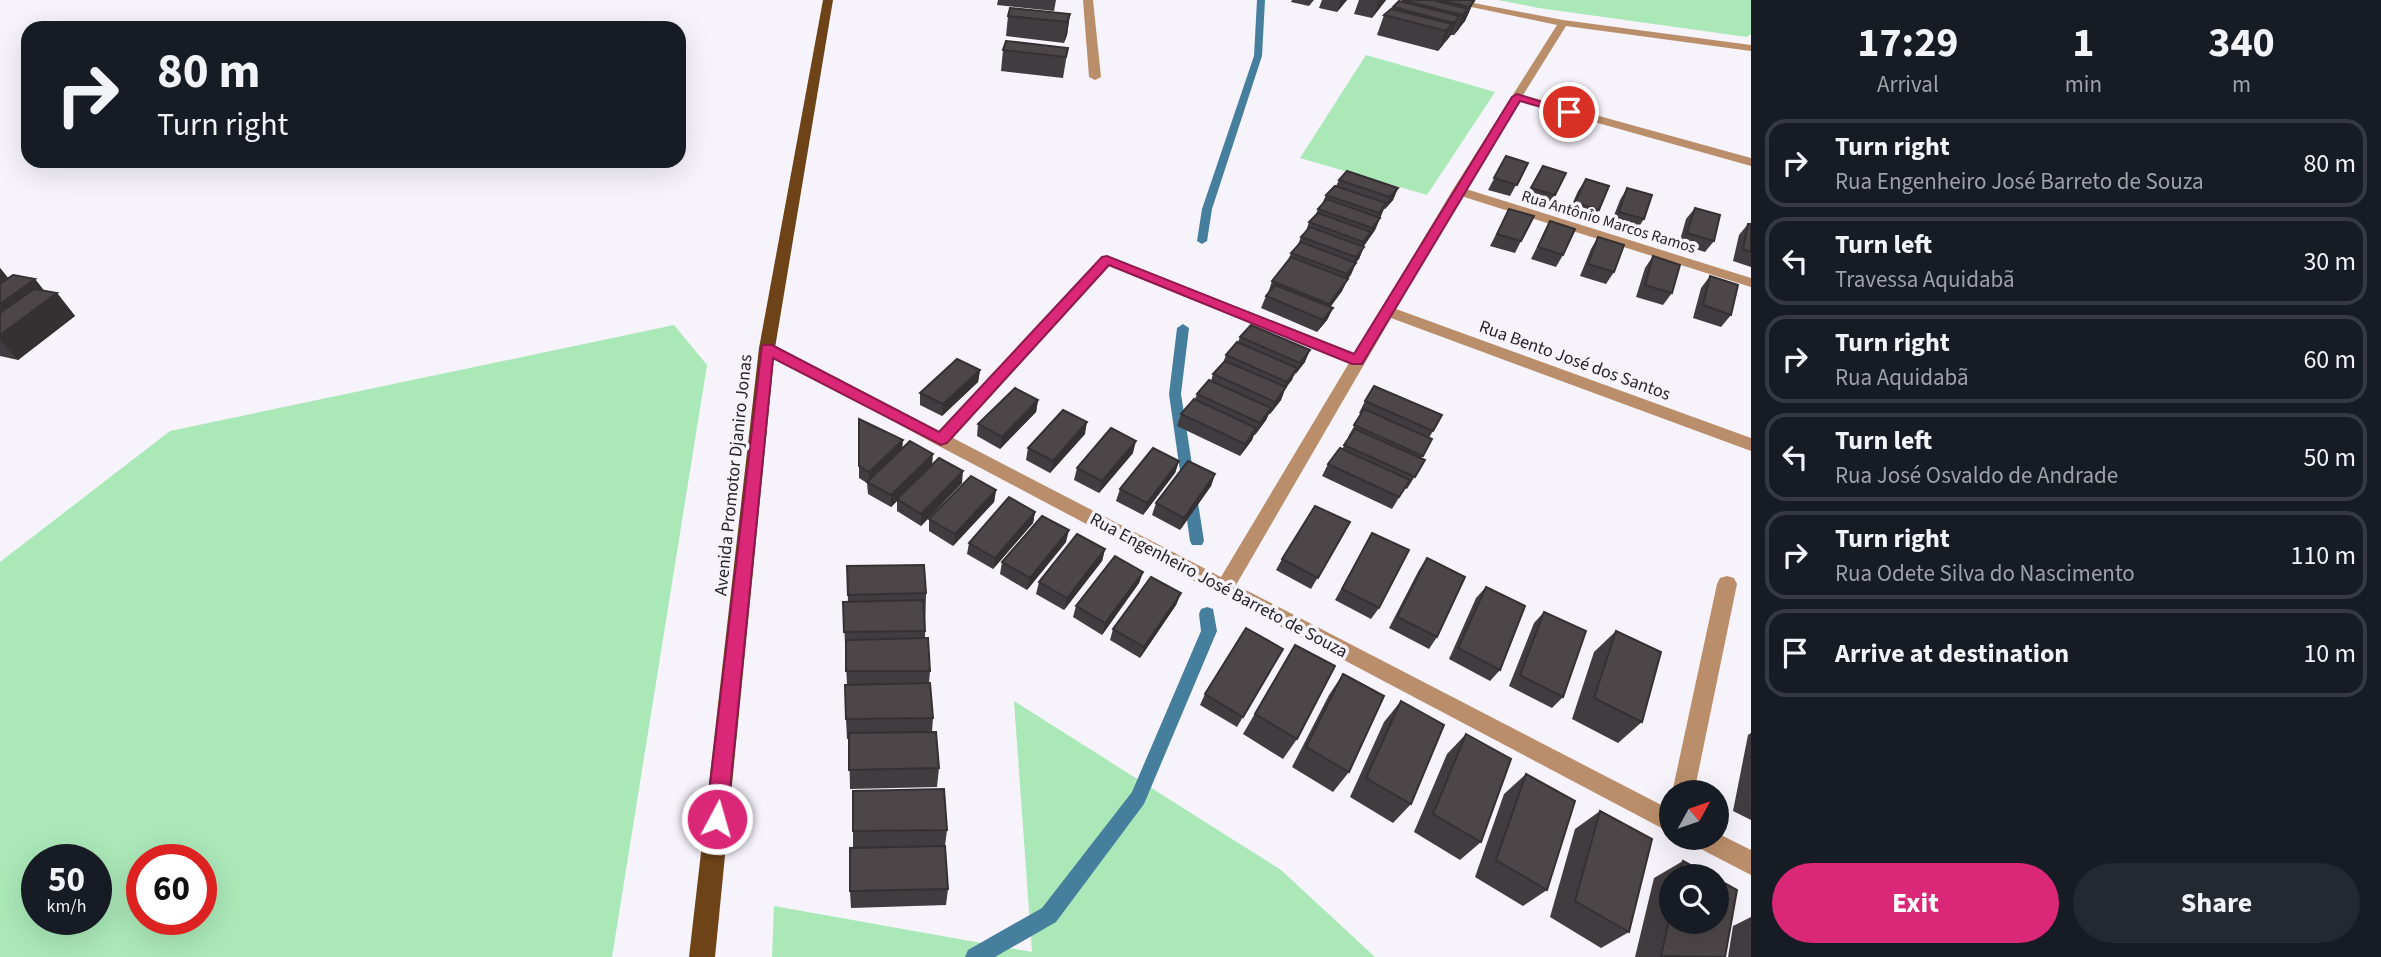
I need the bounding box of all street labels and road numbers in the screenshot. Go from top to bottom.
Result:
street label: Rua Antônio Marcos Ramos [1519,185,1699,259]
street label: Rua Bento José dos Santos [1476,314,1674,407]
street label: Avenida Promotor Djaniro Jonas [708,353,759,597]
street label: Rua Engenheiro José Barreto de Souza [1086,507,1352,664]

